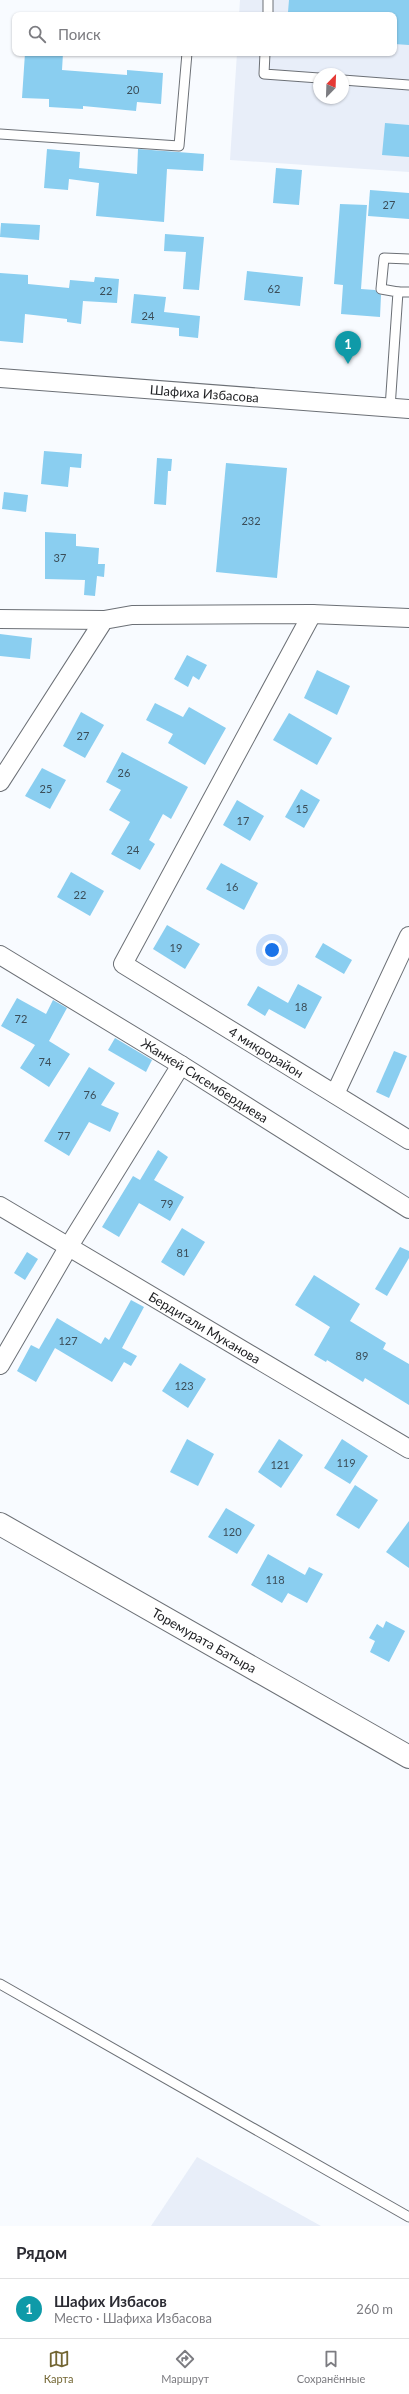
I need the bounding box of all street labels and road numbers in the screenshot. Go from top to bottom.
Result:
street label: Шафиха Избасова [149,381,260,406]
street label: 4 микрорайон [226,1023,307,1081]
street label: Жанкей Сисембердиева [138,1035,271,1126]
street label: Бердигали Муканова [146,1288,263,1367]
street label: Торемурата Батыра [149,1604,259,1676]

